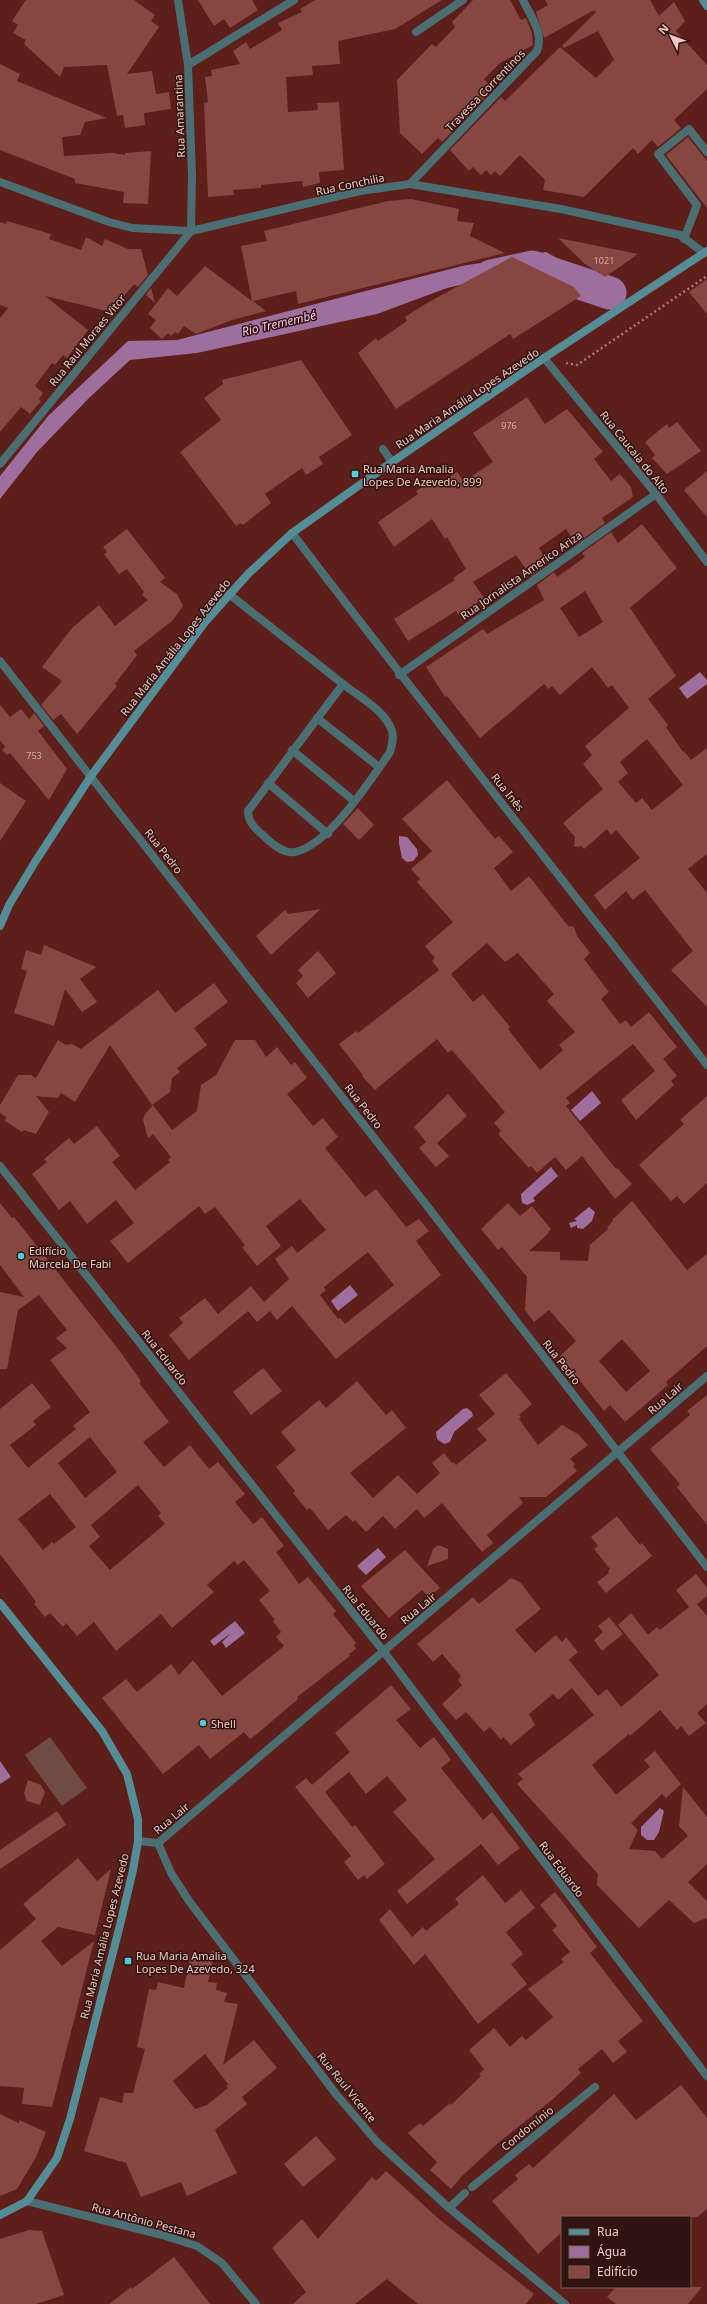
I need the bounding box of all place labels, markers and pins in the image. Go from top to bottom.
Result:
place label: Rua Maria Amalia Lopes De Azevedo, 899 [363,461,482,489]
marker: Rua Maria Amalia Lopes De Azevedo, 899 [350,469,360,479]
place label: Edifício Marcela De Fabi [29,1243,111,1271]
marker: Edifício Marcela De Fabi [16,1251,26,1261]
place label: Shell [211,1716,236,1731]
marker: Shell [198,1718,208,1728]
place label: Rua Maria Amalia Lopes De Azevedo, 324 [136,1948,255,1976]
marker: Rua Maria Amalia Lopes De Azevedo, 324 [123,1956,133,1966]

